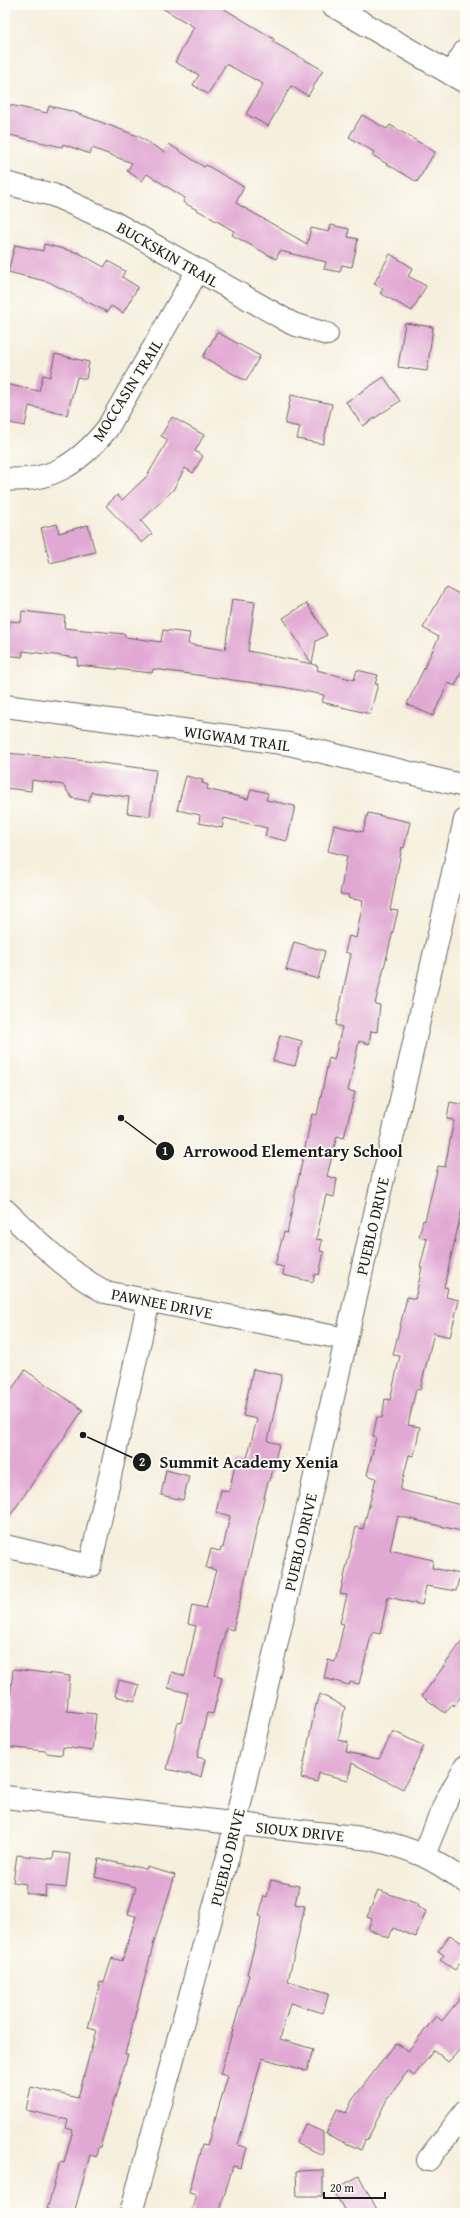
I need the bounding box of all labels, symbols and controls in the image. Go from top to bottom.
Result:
street label: BUCKSKIN TRAIL [112,215,224,293]
street label: MOCCASIN TRAIL [86,334,168,446]
street label: WIGWAM TRAIL [182,719,292,757]
callout: Arrowood Elementary School [155,1136,411,1165]
text: Arrowood Elementary School [183,1138,403,1163]
text: 1 [162,1142,168,1159]
street label: PUEBLO DRIVE [349,1175,395,1277]
street label: PAWNEE DRIVE [109,1281,215,1325]
callout: Summit Academy Xenia [132,1448,347,1477]
text: Summit Academy Xenia [160,1449,339,1474]
text: 2 [139,1453,145,1470]
street label: PUEBLO DRIVE [277,1491,323,1593]
street label: PUEBLO DRIVE [203,1806,251,1908]
street label: SIOUX DRIVE [255,1814,345,1848]
scale bar [324,2174,385,2200]
text: 20 m [330,2179,354,2196]

